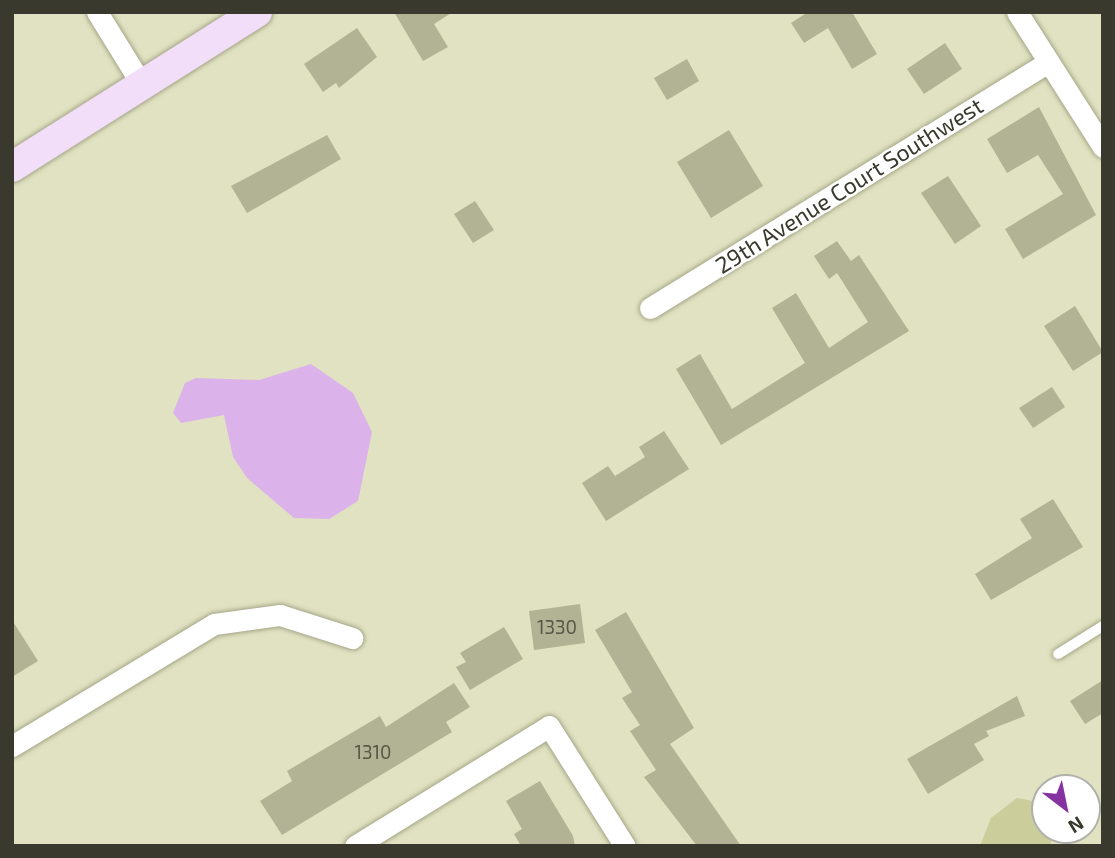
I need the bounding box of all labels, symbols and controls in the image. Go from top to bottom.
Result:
street label: 29th Avenue Court Southwest [710,91,988,279]
house number: 1330 [537,616,577,638]
house number: 1310 [354,741,392,763]
north arrow [1031,774,1101,844]
text: N [1064,812,1088,839]

